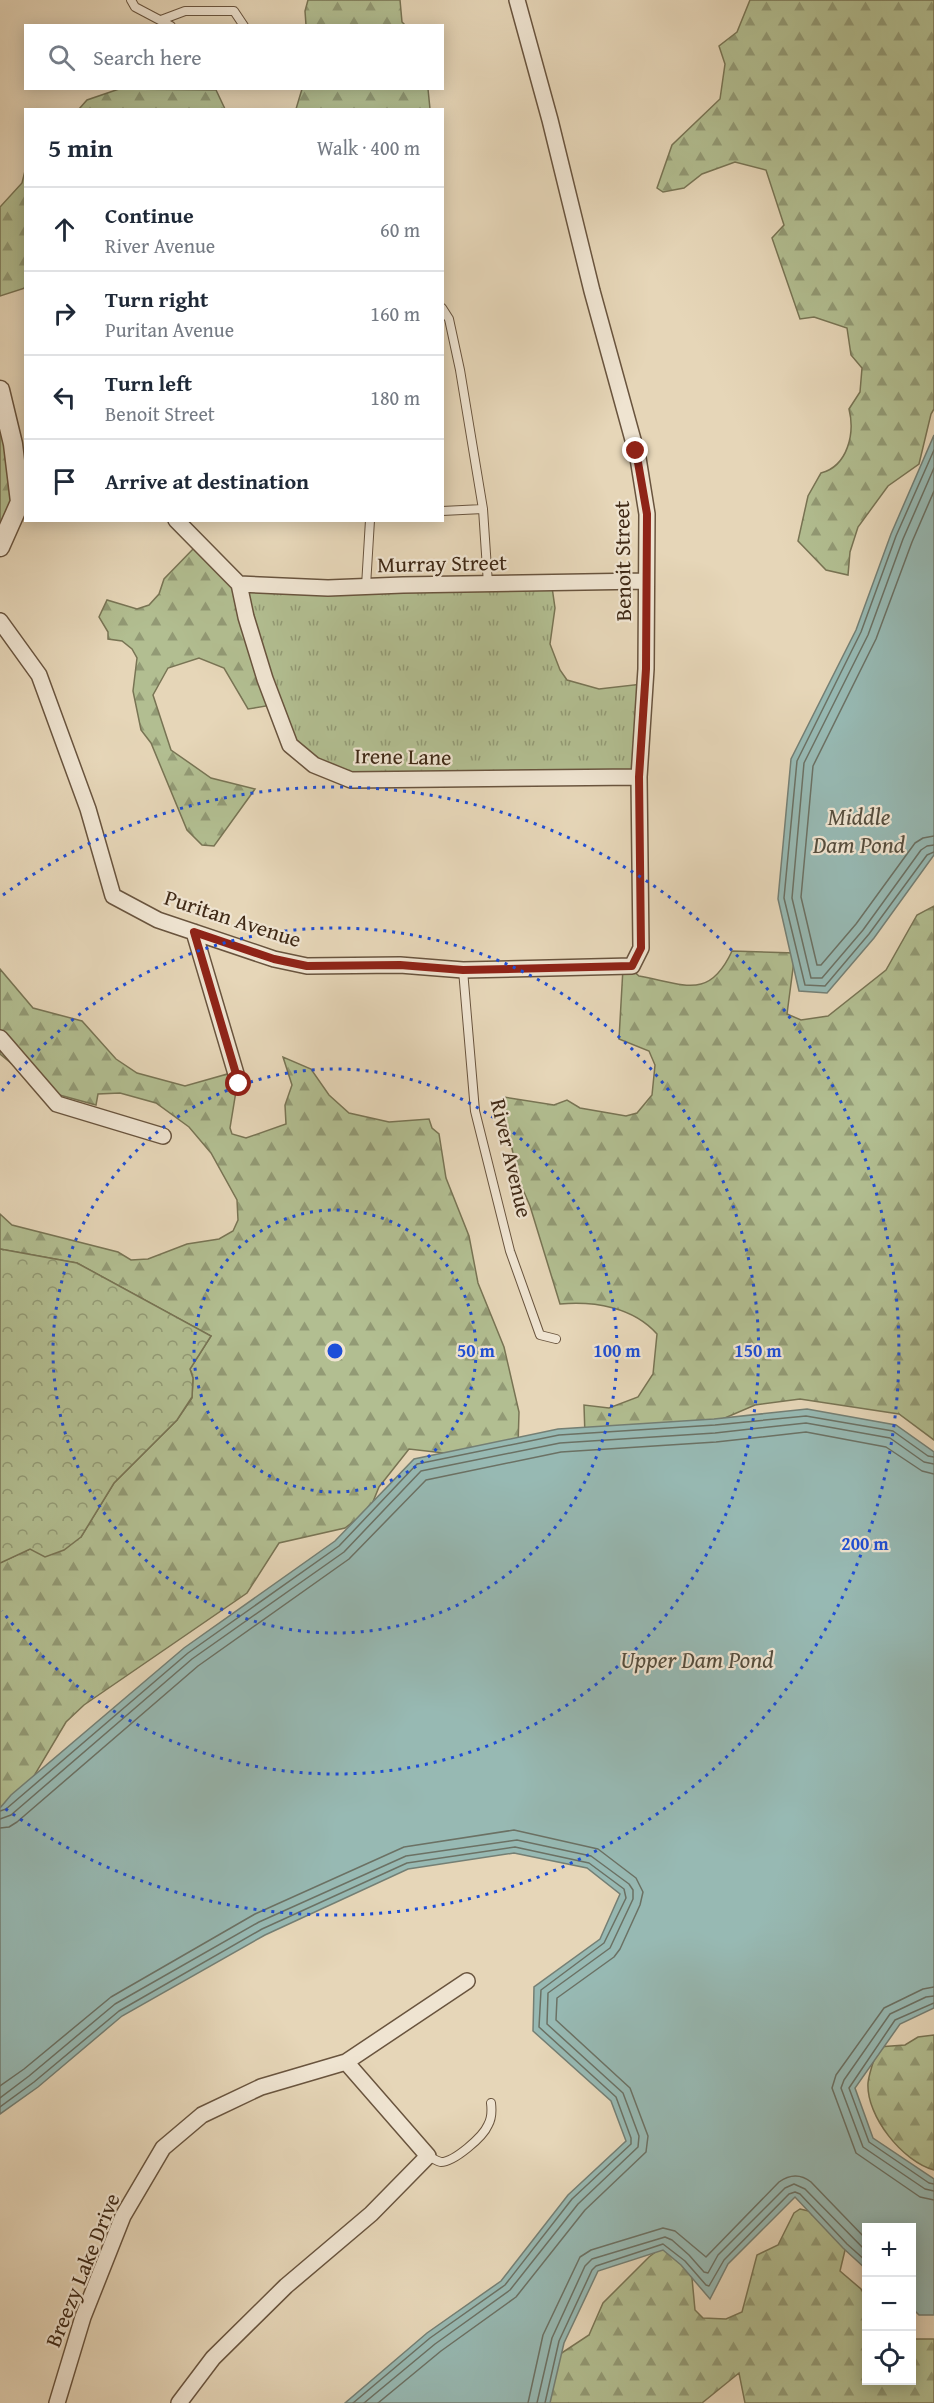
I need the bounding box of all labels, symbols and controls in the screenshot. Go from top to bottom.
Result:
search box [24,24,444,90]
icon: search [45,41,78,74]
text: Search here [93,41,202,73]
text: 5 min [48,128,113,167]
text: Walk · 400 m [317,133,420,162]
text: Continue [105,199,194,231]
icon: ahead [48,213,81,246]
text: 60 m [380,215,420,244]
text: River Avenue [105,231,215,260]
text: Turn right [105,283,208,315]
icon: right [48,297,81,330]
text: 160 m [370,299,420,328]
text: Puritan Avenue [105,315,234,344]
text: Turn left [105,367,192,399]
icon: left [48,381,81,414]
text: 180 m [370,383,420,412]
text: Benoit Street [105,399,215,428]
route end [622,437,648,463]
icon: arrive [48,465,81,498]
text: Arrive at destination [105,465,309,497]
street label: Benoit Street [605,500,639,622]
street label: Murray Street [377,546,507,580]
street label: Irene Lane [354,739,452,773]
water label: Middle Dam Pond [812,799,906,862]
street label: Puritan Avenue [161,881,305,955]
route start [225,1070,251,1096]
street label: River Avenue [483,1095,541,1221]
text: 50 m [457,1337,496,1364]
text: 100 m [593,1337,641,1364]
text: 150 m [734,1337,782,1364]
centre of rings [325,1341,345,1361]
text: 200 m [841,1530,889,1557]
water label: Upper Dam Pond [620,1642,774,1677]
street label: Breezy Lake Drive [37,2188,127,2352]
map controls [862,2223,916,2385]
button: + [862,2223,916,2277]
button: − [862,2277,916,2331]
button: locate [862,2331,916,2385]

